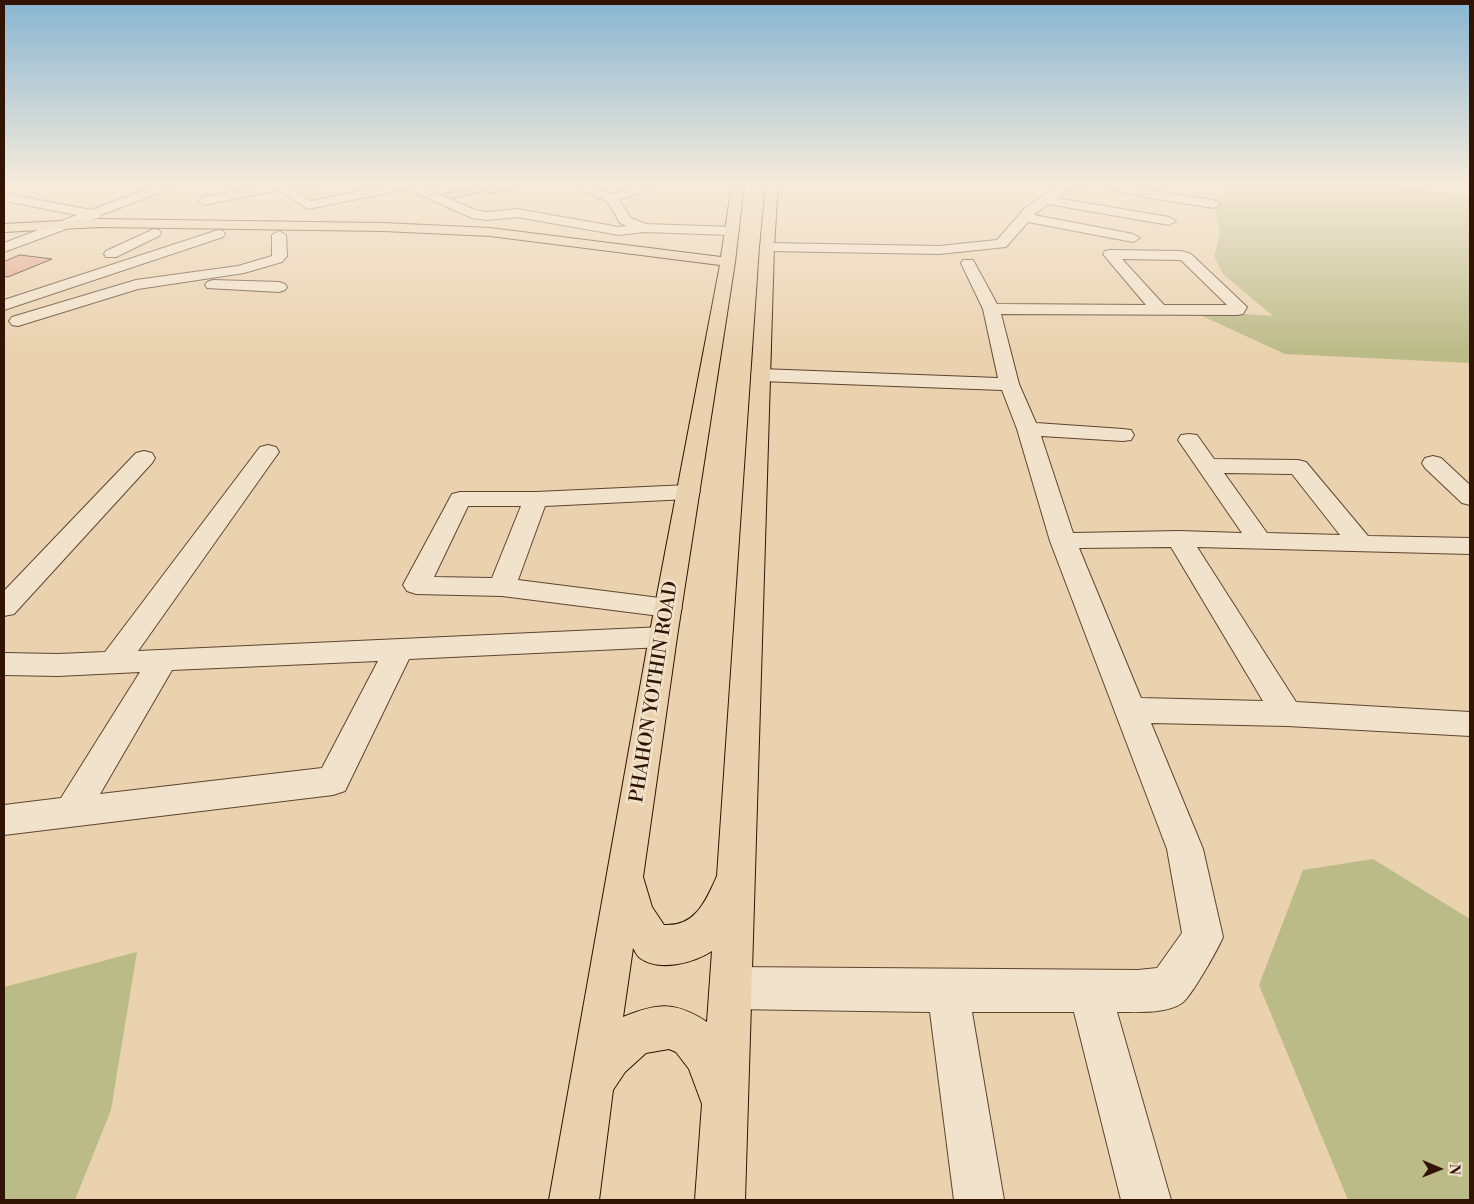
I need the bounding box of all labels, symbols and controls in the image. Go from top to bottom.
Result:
street label: PHAHON YOTHIN ROAD [626,580,684,804]
north arrow [1414,1144,1464,1194]
text: N [1445,1164,1463,1175]

